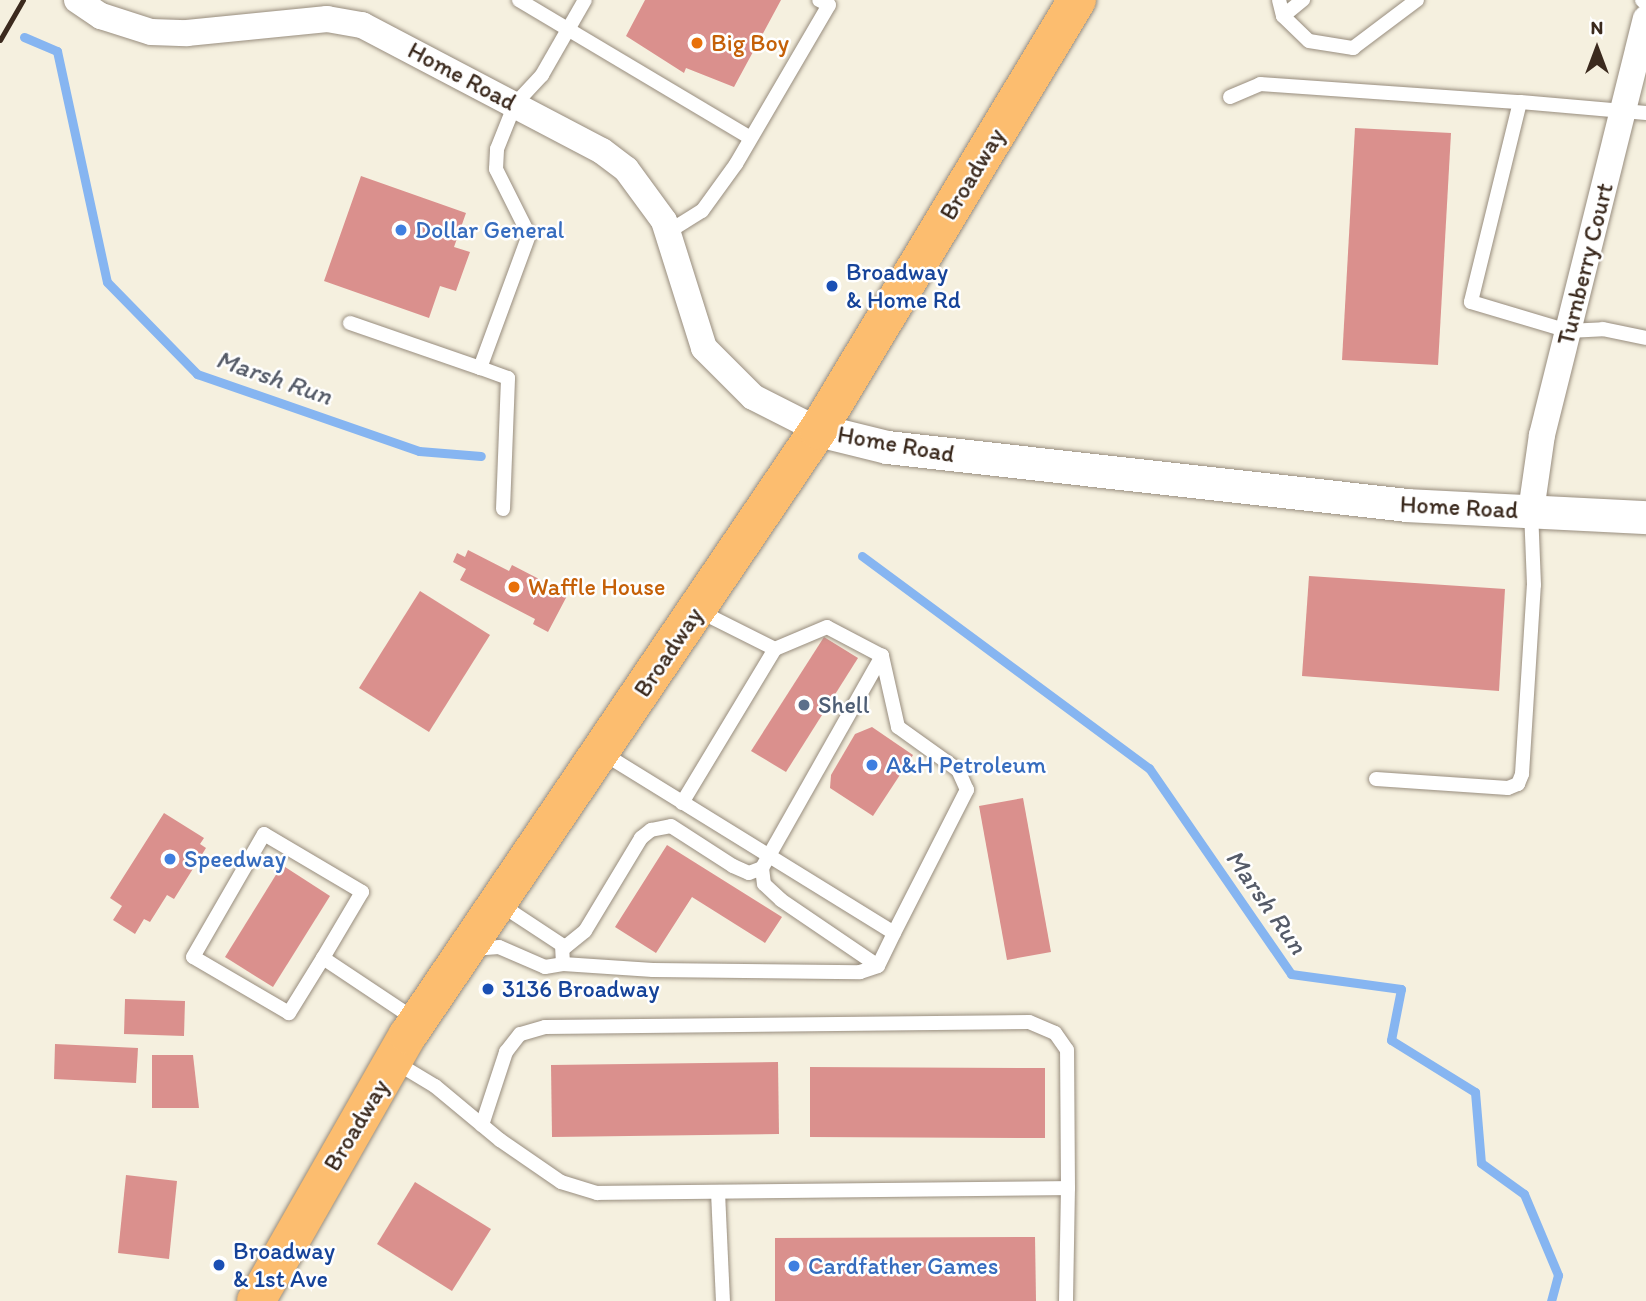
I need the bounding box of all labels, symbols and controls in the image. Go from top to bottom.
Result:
north arrow [1562,14,1632,84]
text: N [1591,16,1603,39]
place label: Big Boy [711,29,789,57]
marker: Big Boy [689,35,705,51]
street label: Home Road [403,36,521,116]
street label: Broadway [933,123,1011,225]
street label: Turnberry Court [1551,180,1619,348]
place label: Dollar General [415,216,565,244]
marker: Dollar General [393,222,409,238]
place label: Broadway & Home Rd [846,258,960,314]
marker: Broadway & Home Rd [824,278,840,294]
water label: Marsh Run [212,344,336,412]
street label: Home Road [836,420,956,468]
street label: Home Road [1400,490,1518,524]
place label: Waffle House [528,573,665,601]
marker: Waffle House [506,579,522,595]
street label: Broadway [628,602,708,702]
place label: Shell [818,691,869,719]
marker: Shell [796,697,812,713]
place label: A&H Petroleum [886,751,1045,779]
marker: A&H Petroleum [864,757,880,773]
water label: Marsh Run [1219,844,1313,960]
place label: Speedway [184,845,286,873]
marker: Speedway [162,851,178,867]
place label: 3136 Broadway [502,975,659,1003]
marker: 3136 Broadway [480,981,496,997]
street label: Broadway [317,1074,395,1176]
place label: Broadway & 1st Ave [233,1237,335,1293]
place label: Cardfather Games [808,1252,998,1280]
marker: Broadway & 1st Ave [211,1257,227,1273]
marker: Cardfather Games [786,1258,802,1274]

